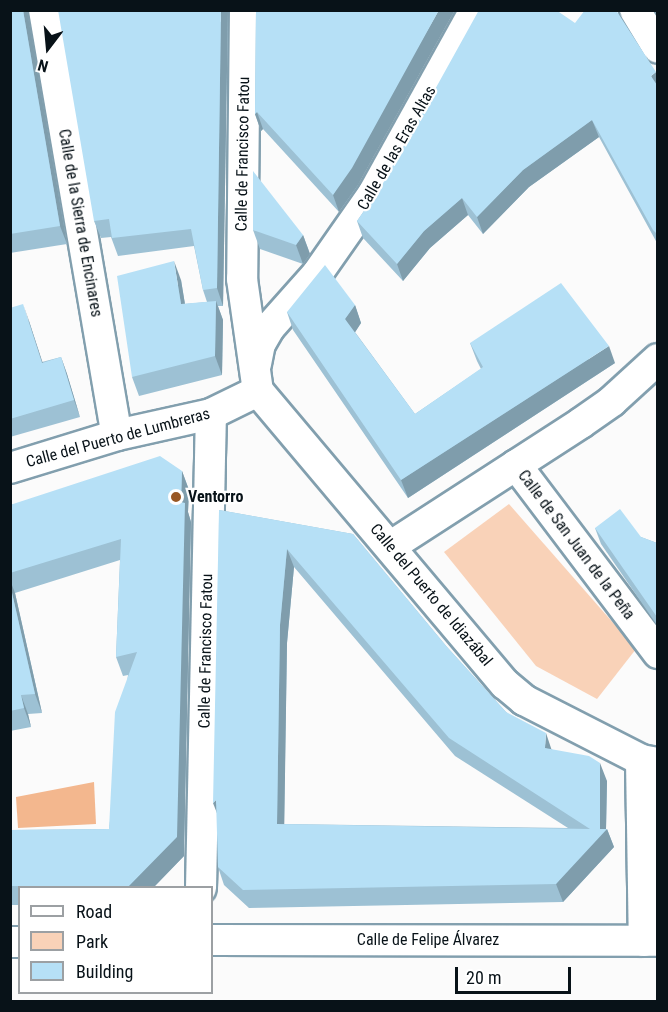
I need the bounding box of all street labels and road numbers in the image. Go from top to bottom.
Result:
street label: Calle de Francisco Fatou [232,76,254,232]
street label: Calle de las Eras Altas [354,82,440,214]
street label: Calle de la Sierra de Encinares [54,128,106,318]
street label: Calle del Puerto de Lumbreras [24,404,212,472]
street label: Calle de San Juan de la Peña [514,467,638,623]
street label: Calle del Puerto de Idiazábal [366,520,496,670]
street label: Calle de Francisco Fatou [195,573,217,729]
street label: Calle de Felipe Álvarez [357,930,499,950]

